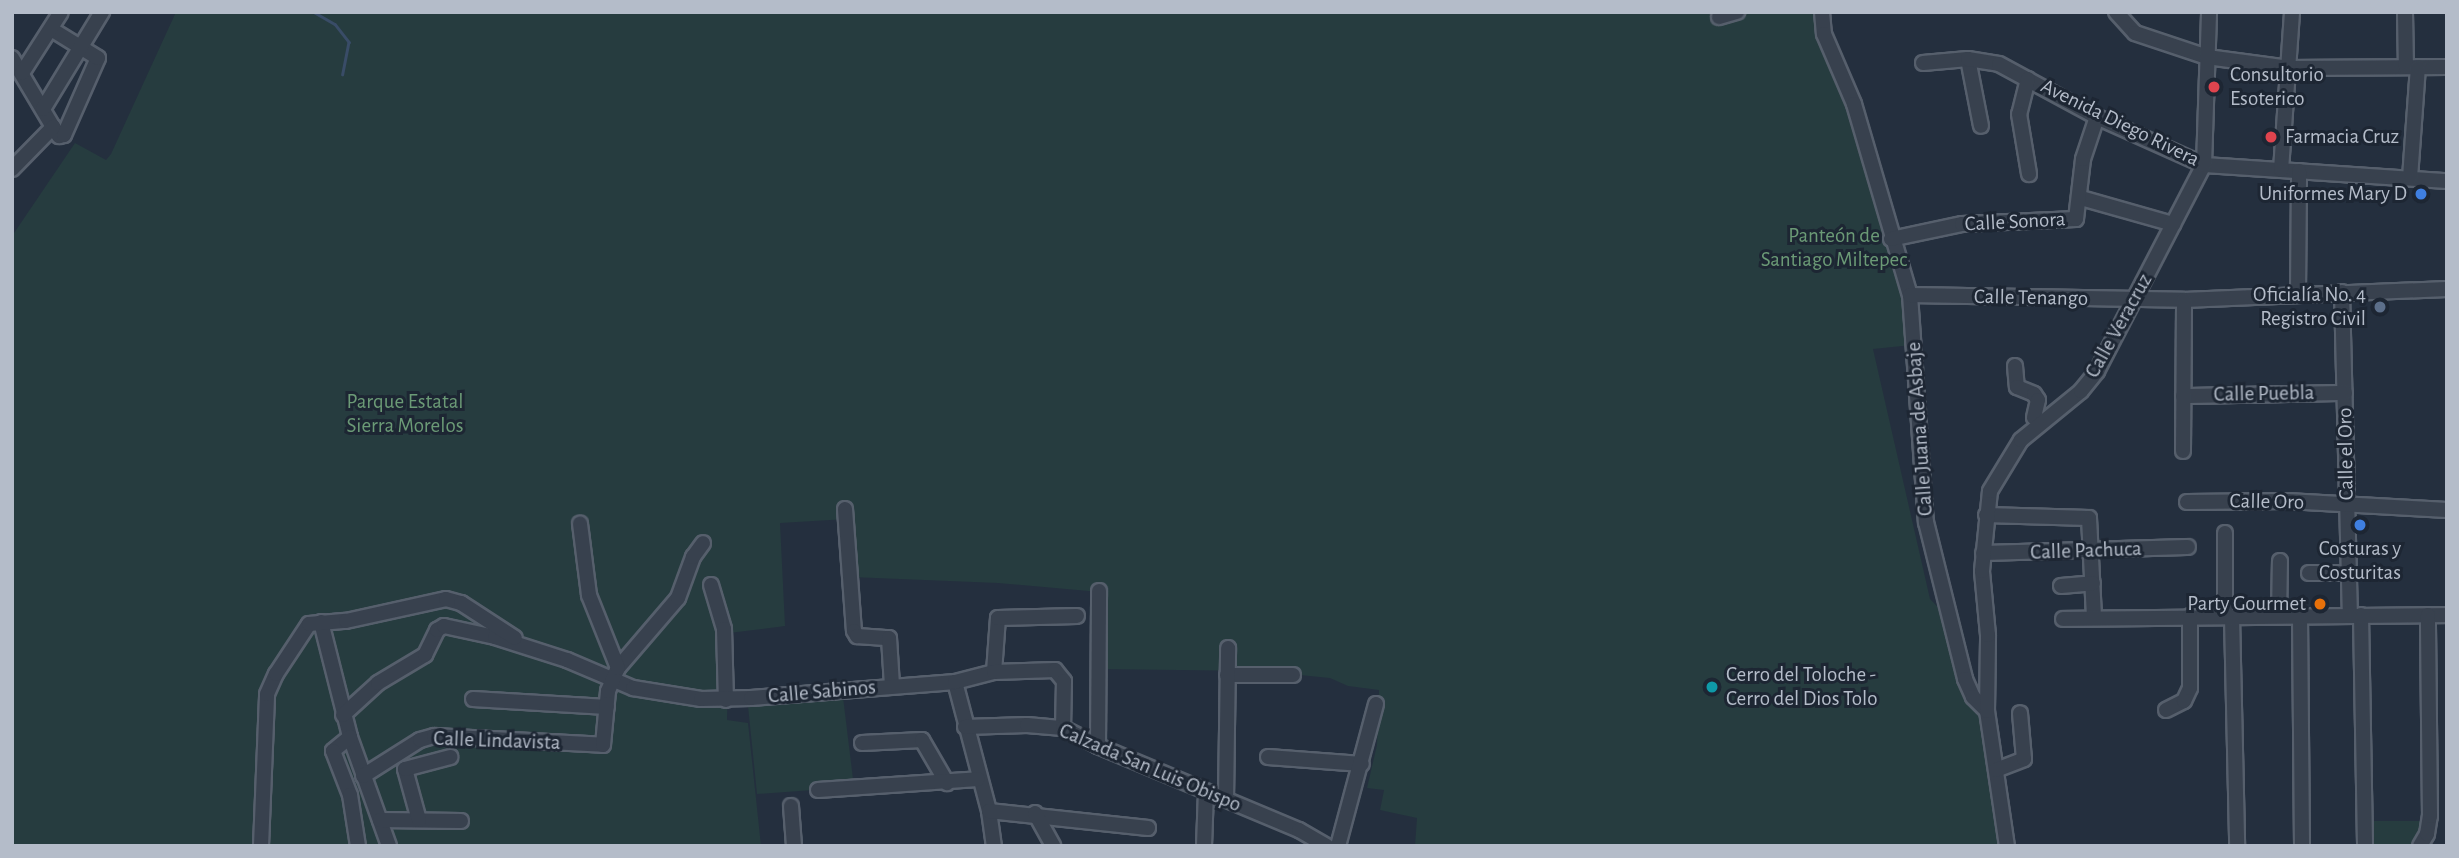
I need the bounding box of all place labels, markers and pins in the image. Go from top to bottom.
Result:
place label: Consultorio Esoterico [2230,62,2324,112]
marker: Consultorio Esoterico [2204,77,2224,97]
place label: Farmacia Cruz [2285,124,2399,150]
marker: Farmacia Cruz [2263,129,2279,145]
place label: Uniformes Mary D [2259,181,2407,207]
marker: Uniformes Mary D [2413,186,2429,202]
place label: Oficialía No. 4 Registro Civil [2253,282,2366,332]
marker: Oficialía No. 4 Registro Civil [2372,299,2388,315]
marker: Costuras y Costuritas [2352,517,2368,533]
place label: Costuras y Costuritas [2319,536,2401,586]
place label: Party Gourmet [2187,591,2306,617]
marker: Party Gourmet [2312,596,2328,612]
place label: Cerro del Toloche - Cerro del Dios Tolo [1726,662,1878,712]
marker: Cerro del Toloche - Cerro del Dios Tolo [1704,679,1720,695]

